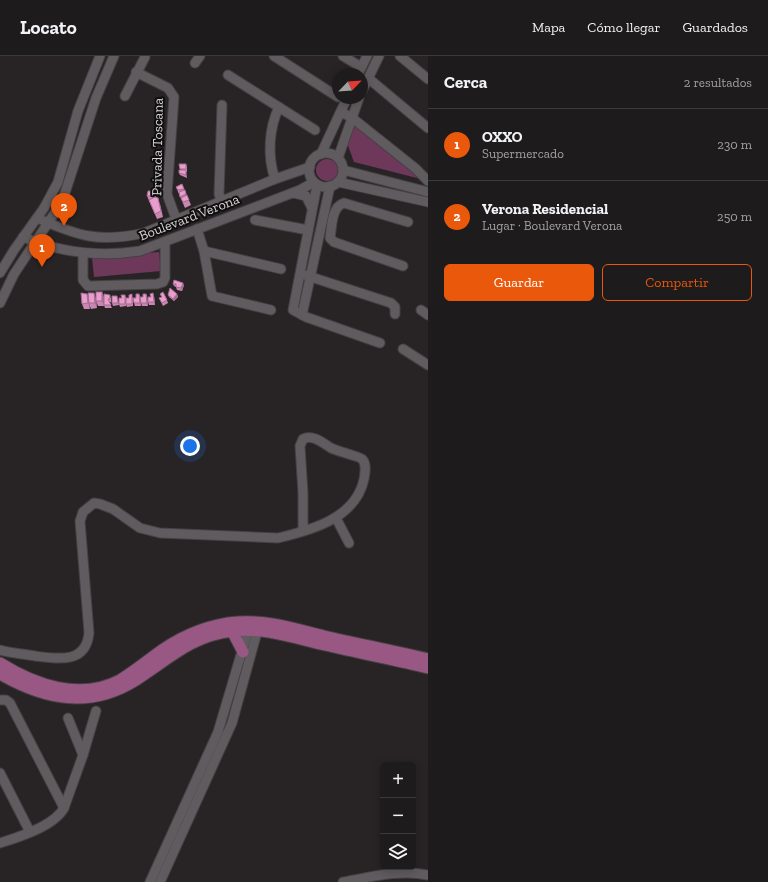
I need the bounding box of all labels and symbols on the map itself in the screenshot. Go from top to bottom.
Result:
north arrow [332,68,368,104]
street label: Privada Toscana [148,98,167,196]
street label: Boulevard Verona [137,190,242,244]
pin: 2 [51,193,77,226]
pin: 1 [29,234,55,267]
your location [180,436,200,456]

